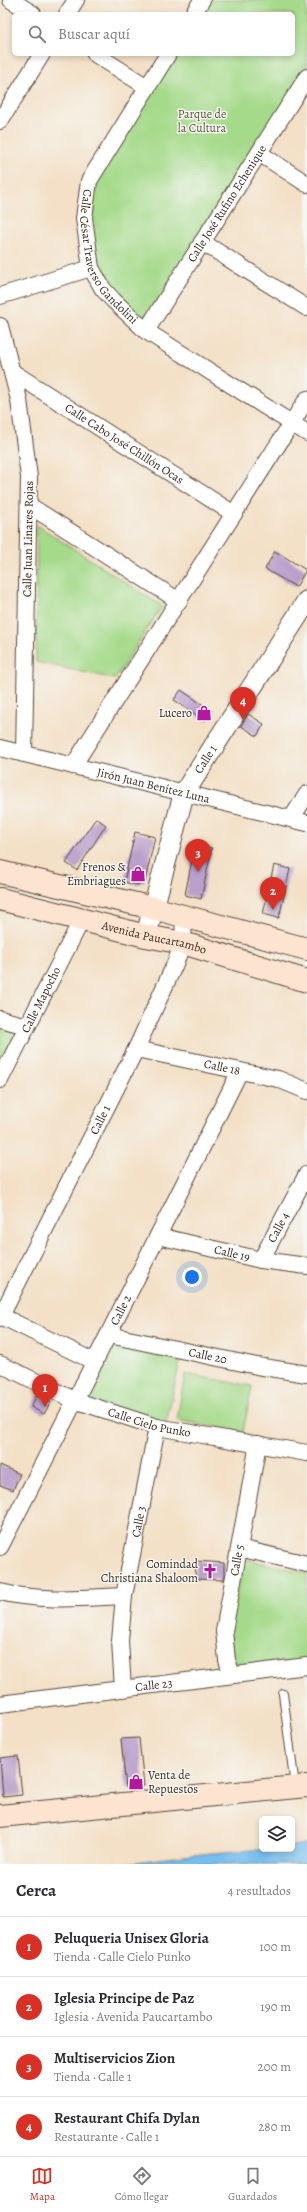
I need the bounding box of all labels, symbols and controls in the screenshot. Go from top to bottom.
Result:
search box [12,12,295,56]
icon: search [26,23,48,45]
text: Buscar aquí [58,24,130,44]
park label: Parque de la Cultura [178,106,227,136]
street label: Calle José Rufino Echenique [184,142,270,265]
street label: Calle César Traverso Gandolini [76,188,142,327]
street label: Calle Cabo José Chillón Ocas [62,400,187,488]
street label: Calle Juan Linares Rojas [19,481,37,597]
pin: 4 [230,687,256,720]
shop icon: Lucero [195,704,213,722]
place label: Lucero [159,705,192,721]
street label: Calle 1 [191,742,221,777]
street label: Jirón Juan Benítez Luna [95,764,212,807]
pin: 3 [185,839,211,872]
place label: Frenos & Embriagues [67,859,127,889]
shop icon: Frenos & Embriagues [129,865,147,883]
pin: 2 [260,877,286,910]
street label: Avenida Paucartambo [99,917,209,958]
street label: Calle Mapocho [17,964,64,1036]
street label: Calle 18 [202,1056,242,1079]
street label: Calle 1 [86,1102,114,1137]
street label: Calle 4 [264,1209,293,1245]
street label: Calle 19 [213,1241,252,1265]
your location [182,1267,202,1287]
street label: Calle 2 [106,1292,135,1328]
street label: Calle 20 [187,1344,229,1368]
pin: 1 [32,1374,58,1407]
street label: Calle Cielo Punko [106,1404,192,1441]
street label: Calle 3 [128,1505,149,1539]
street label: Calle 5 [226,1543,248,1577]
place label: Comindad Christiana Shaloom [101,1556,199,1586]
church icon: Comindad Christiana Shaloom [201,1562,219,1580]
street label: Calle 23 [134,1675,173,1695]
place label: Venta de Repuestos [147,1767,198,1797]
shop icon: Venta de Repuestos [127,1773,145,1791]
map controls [259,1816,295,1852]
button: layers [259,1816,295,1852]
text: Cerca [16,1879,56,1902]
text: 4 resultados [227,1882,291,1899]
text: Peluqueria Unisex Gloria [54,1928,209,1948]
text: 1 [27,1938,31,1955]
text: 100 m [259,1938,291,1955]
text: Tienda · Calle Cielo Punko [54,1948,191,1965]
text: Iglesia Principe de Paz [54,1988,194,2008]
text: 2 [26,1998,32,2015]
text: 190 m [260,1998,291,2015]
text: Iglesia · Avenida Paucartambo [54,2008,212,2025]
text: Multiservicios Zion [54,2048,175,2068]
text: 3 [26,2058,32,2075]
text: 200 m [258,2058,291,2075]
text: Tienda · Calle 1 [54,2068,131,2085]
text: Restaurant Chifa Dylan [54,2108,200,2128]
text: 4 [26,2118,32,2135]
text: 280 m [258,2118,291,2135]
text: Restaurante · Calle 1 [54,2128,159,2145]
tab: Mapa [30,2165,55,2204]
tab: Cómo llegar [115,2165,168,2204]
tab: Guardados [228,2165,277,2204]

